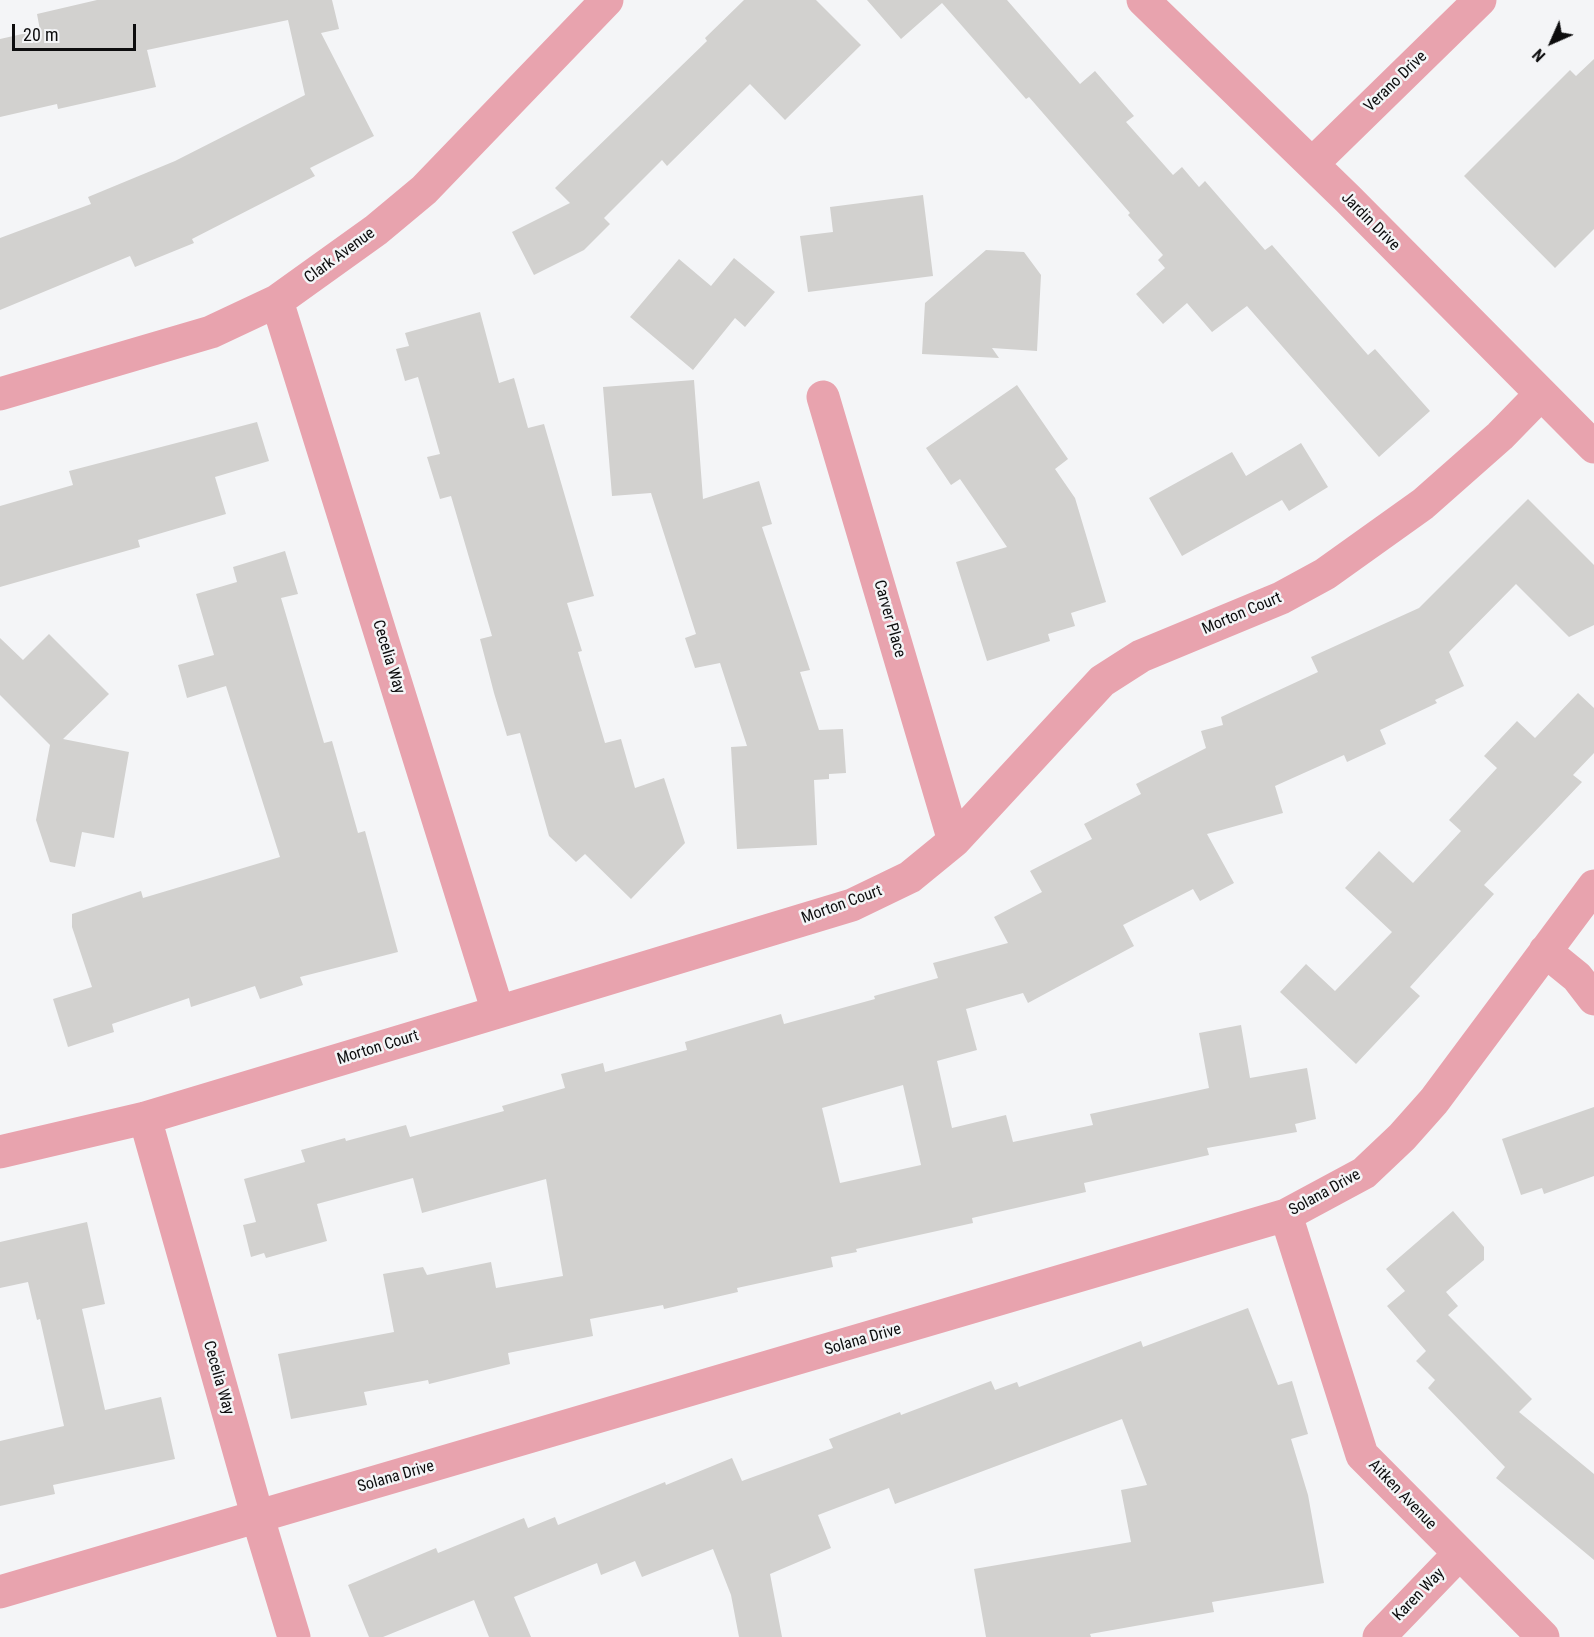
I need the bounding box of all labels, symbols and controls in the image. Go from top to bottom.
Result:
scale bar [15,12,140,50]
north arrow [1522,12,1582,72]
text: 20 m [23,24,58,45]
text: N [1529,45,1549,65]
street label: Verano Drive [1361,47,1431,117]
street label: Jardin Drive [1337,189,1403,255]
street label: Clark Avenue [301,224,379,288]
street label: Carver Place [869,578,909,660]
street label: Morton Court [1199,589,1285,639]
street label: Cecelia Way [368,618,408,696]
street label: Morton Court [799,882,885,928]
street label: Morton Court [335,1027,421,1069]
street label: Solana Drive [1286,1166,1364,1220]
street label: Solana Drive [823,1320,903,1360]
street label: Cecelia Way [198,1339,238,1417]
street label: Aitken Avenue [1364,1456,1440,1534]
street label: Solana Drive [356,1457,436,1497]
street label: Karen Way [1389,1565,1449,1625]

